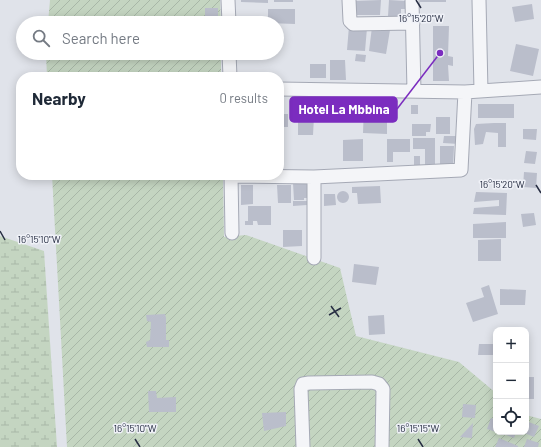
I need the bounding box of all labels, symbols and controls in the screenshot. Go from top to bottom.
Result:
text: 16°15'20"W [399,12,444,24]
search box [16,16,284,60]
icon: search [30,27,52,49]
text: Search here [62,29,140,47]
text: Nearby [32,88,86,108]
text: 0 results [219,90,268,106]
callout: Hotel La Mbbina [290,97,397,122]
text: Hotel La Mbbina [298,101,390,117]
text: 16°15'20"W [480,178,525,190]
text: 16°15'10"W [18,233,61,245]
map controls [493,327,529,435]
button: + [493,327,529,363]
button: − [493,363,529,399]
button: locate [493,399,529,435]
text: 16°15'10"W [114,422,157,434]
text: 16°15'15"W [397,422,439,434]

